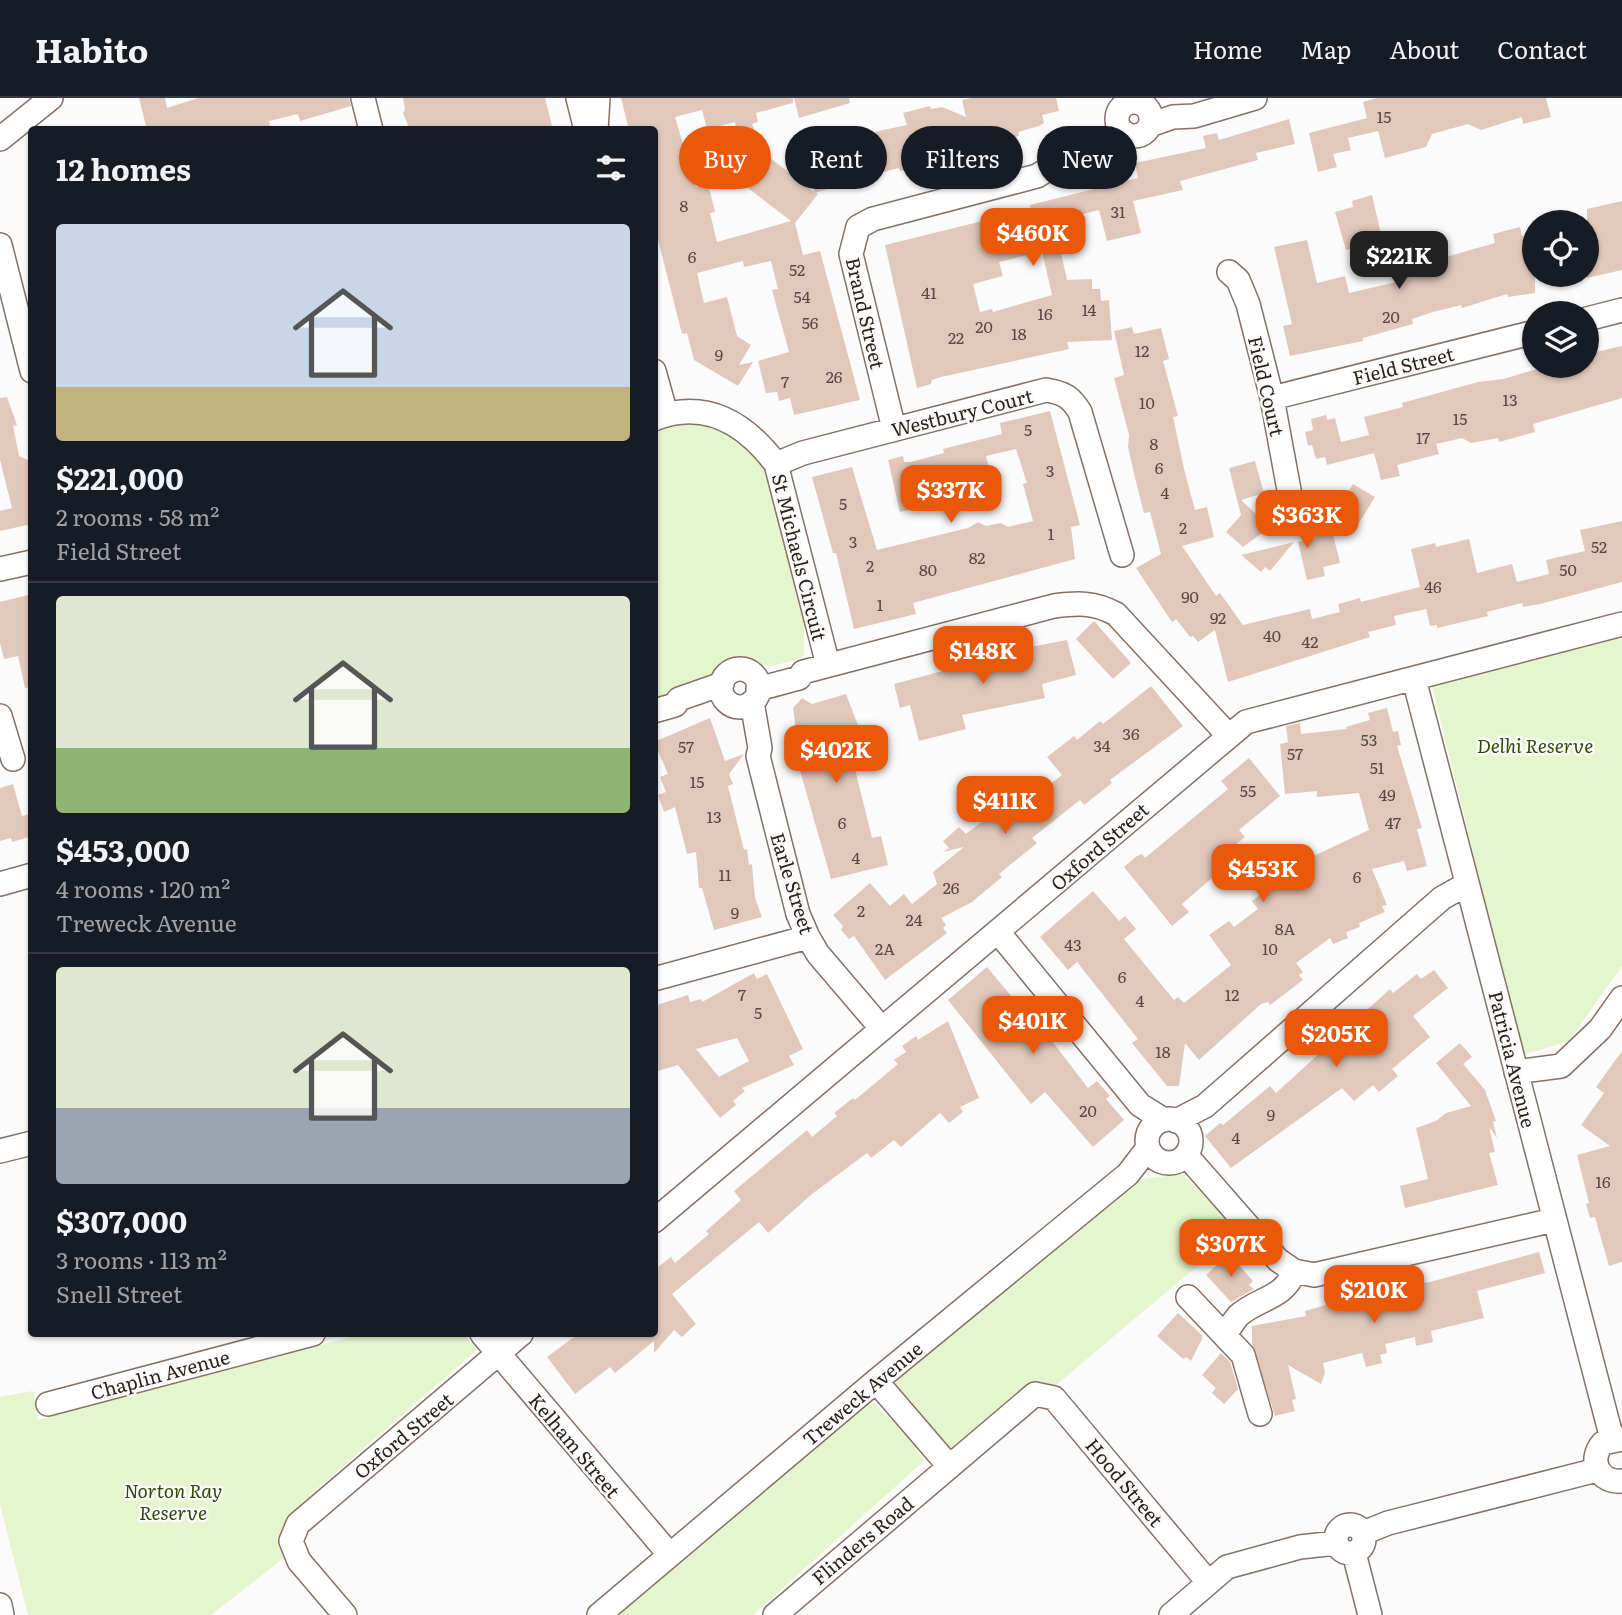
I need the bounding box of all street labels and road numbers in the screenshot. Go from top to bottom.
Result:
street label: Brand Street [840,254,893,372]
street label: Field Court [1242,333,1292,439]
street label: Field Street [1349,339,1457,391]
street label: Westbury Court [888,381,1036,443]
street label: St Michaels Circuit [766,470,834,644]
street label: Oxford Street [1044,795,1154,897]
street label: Earle Street [764,829,822,938]
street label: Patricia Avenue [1482,988,1544,1131]
street label: Treweck Avenue [796,1334,928,1452]
street label: Chaplin Avenue [87,1342,233,1406]
street label: Oxford Street [347,1385,459,1485]
street label: Kelham Street [523,1387,627,1504]
street label: Hood Street [1080,1432,1171,1533]
street label: Flinders Road [805,1489,919,1591]

